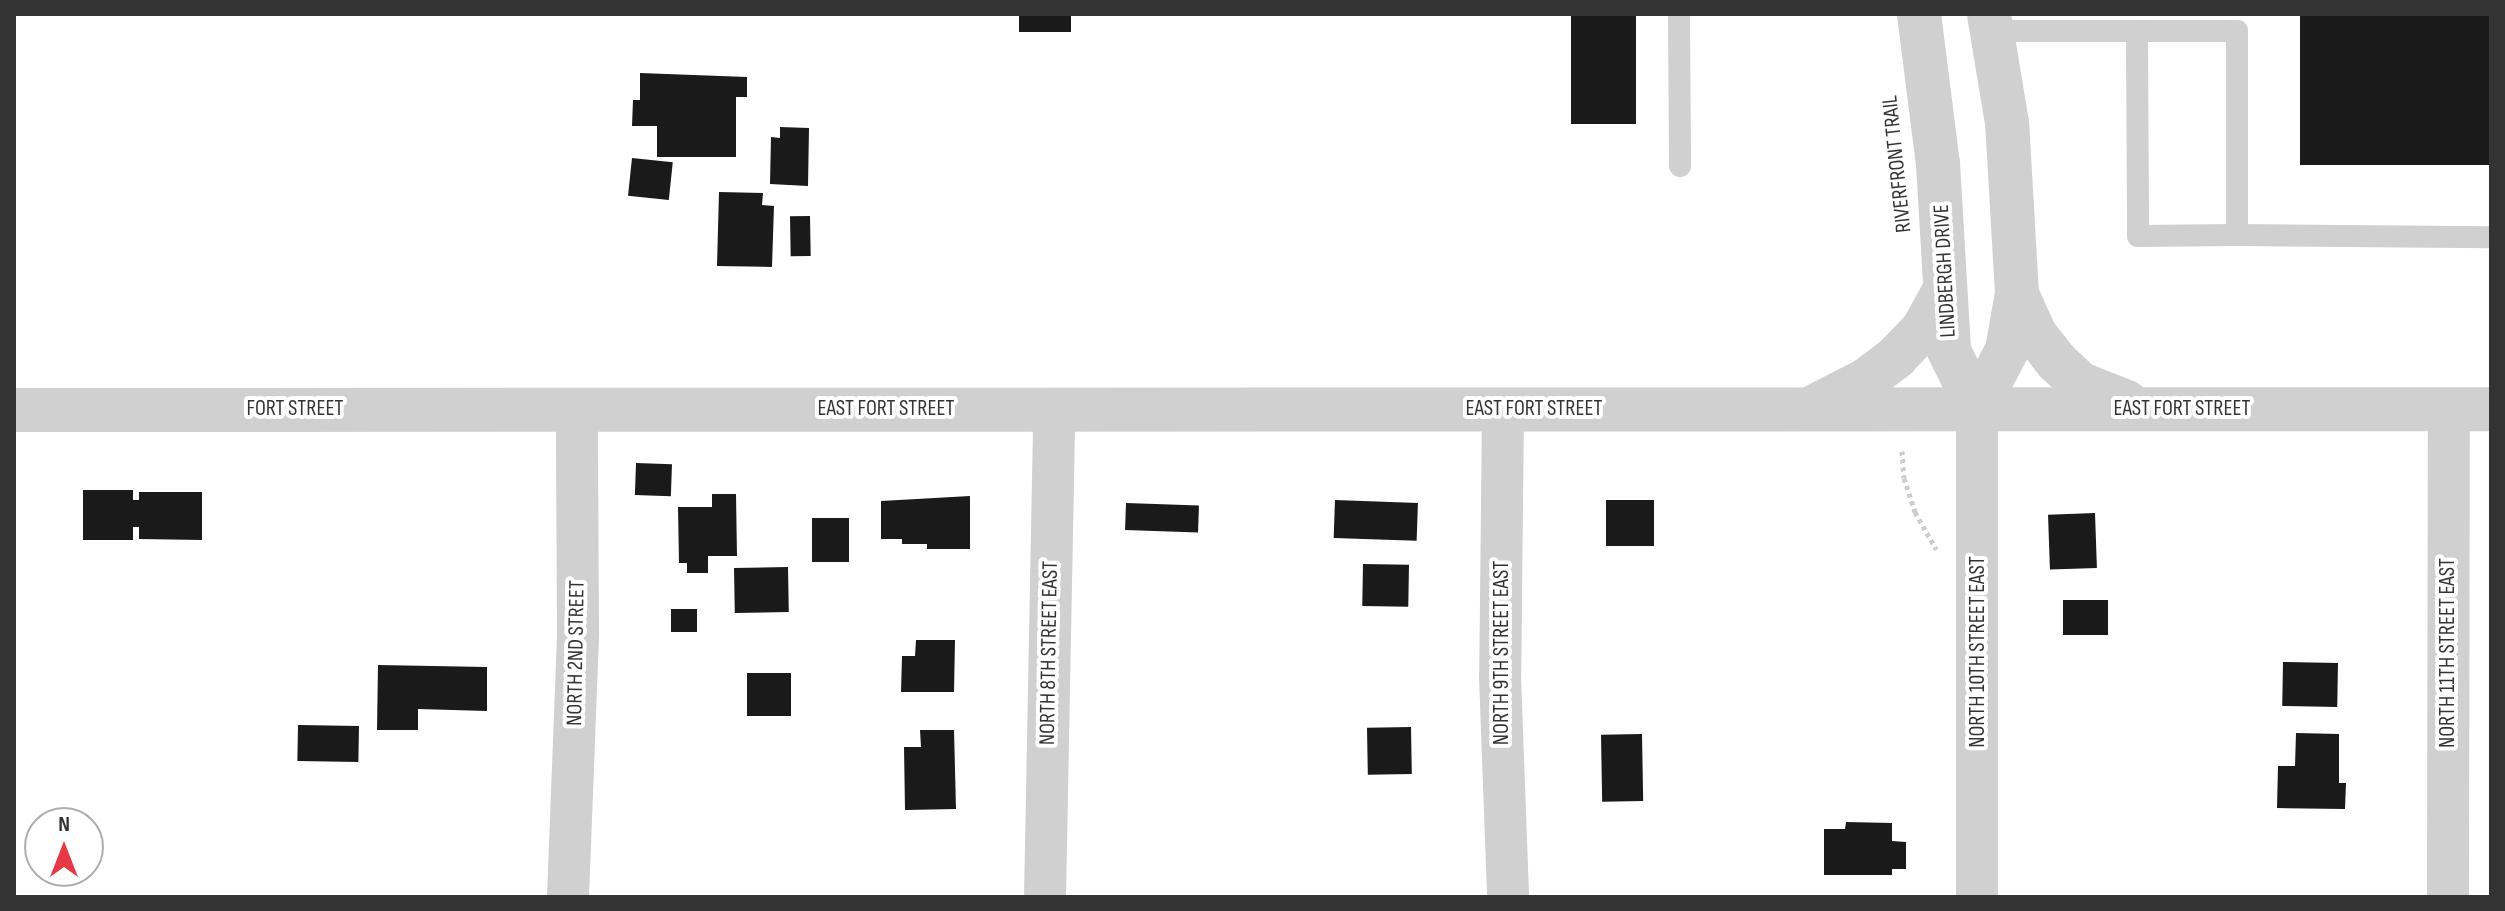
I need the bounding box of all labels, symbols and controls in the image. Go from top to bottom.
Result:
street label: RIVERFRONT TRAIL [1877,94,1917,234]
street label: LINDBERGH DRIVE [1928,204,1962,338]
street label: FORT STREET [247,396,343,422]
street label: EAST FORT STREET [818,396,954,422]
street label: EAST FORT STREET [1466,396,1602,422]
street label: EAST FORT STREET [2114,396,2250,422]
street label: NORTH 10TH STREET EAST [1965,556,1991,748]
street label: NORTH 11TH STREET EAST [2435,558,2461,748]
street label: NORTH 8TH STREET EAST [1034,561,1064,745]
street label: NORTH 9TH STREET EAST [1489,561,1515,745]
street label: NORTH 2ND STREET [562,580,590,726]
north arrow [24,807,104,887]
text: N [58,811,70,838]

